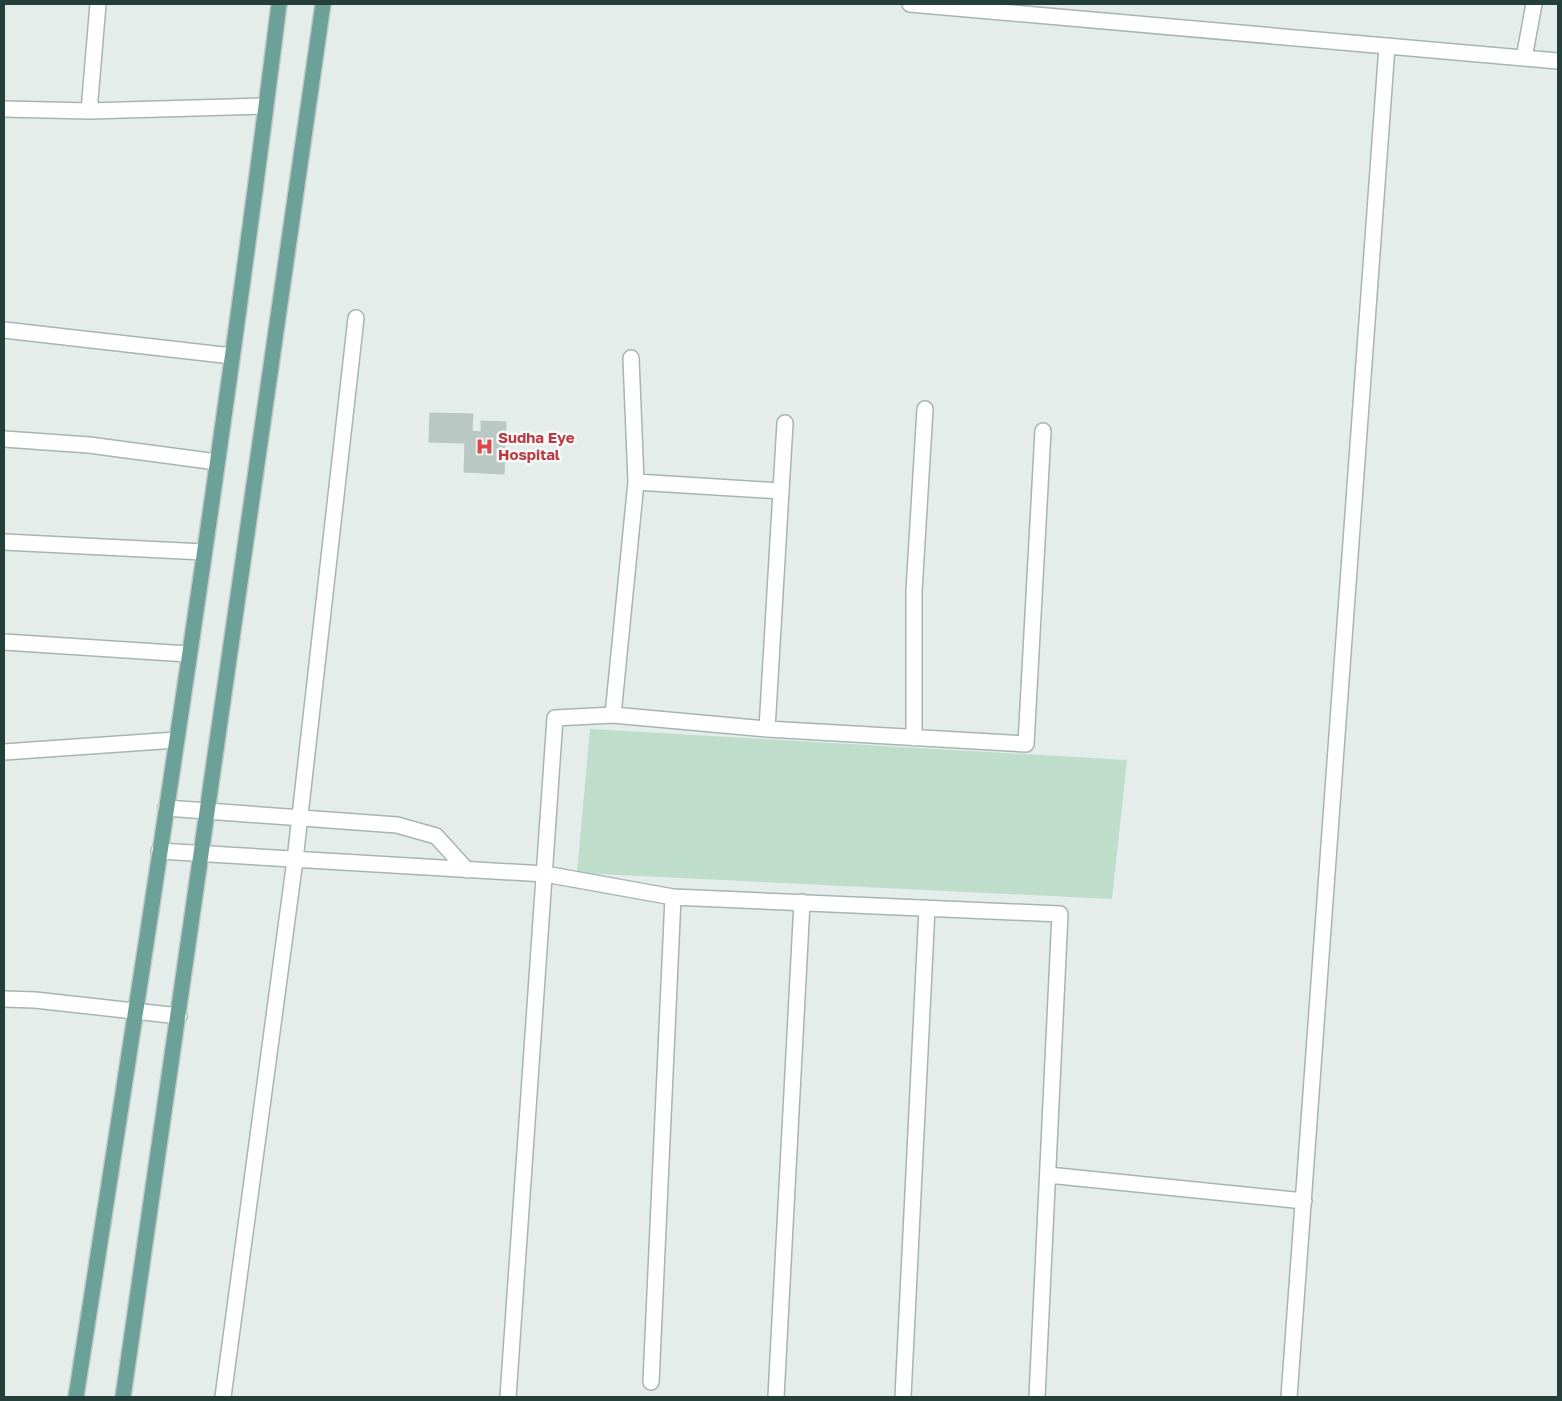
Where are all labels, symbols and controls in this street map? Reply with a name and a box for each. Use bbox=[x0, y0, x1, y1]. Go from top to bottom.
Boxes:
place label: Sudha Eye Hospital bbox=[498, 428, 575, 463]
hospital icon: Sudha Eye Hospital bbox=[474, 436, 494, 456]

